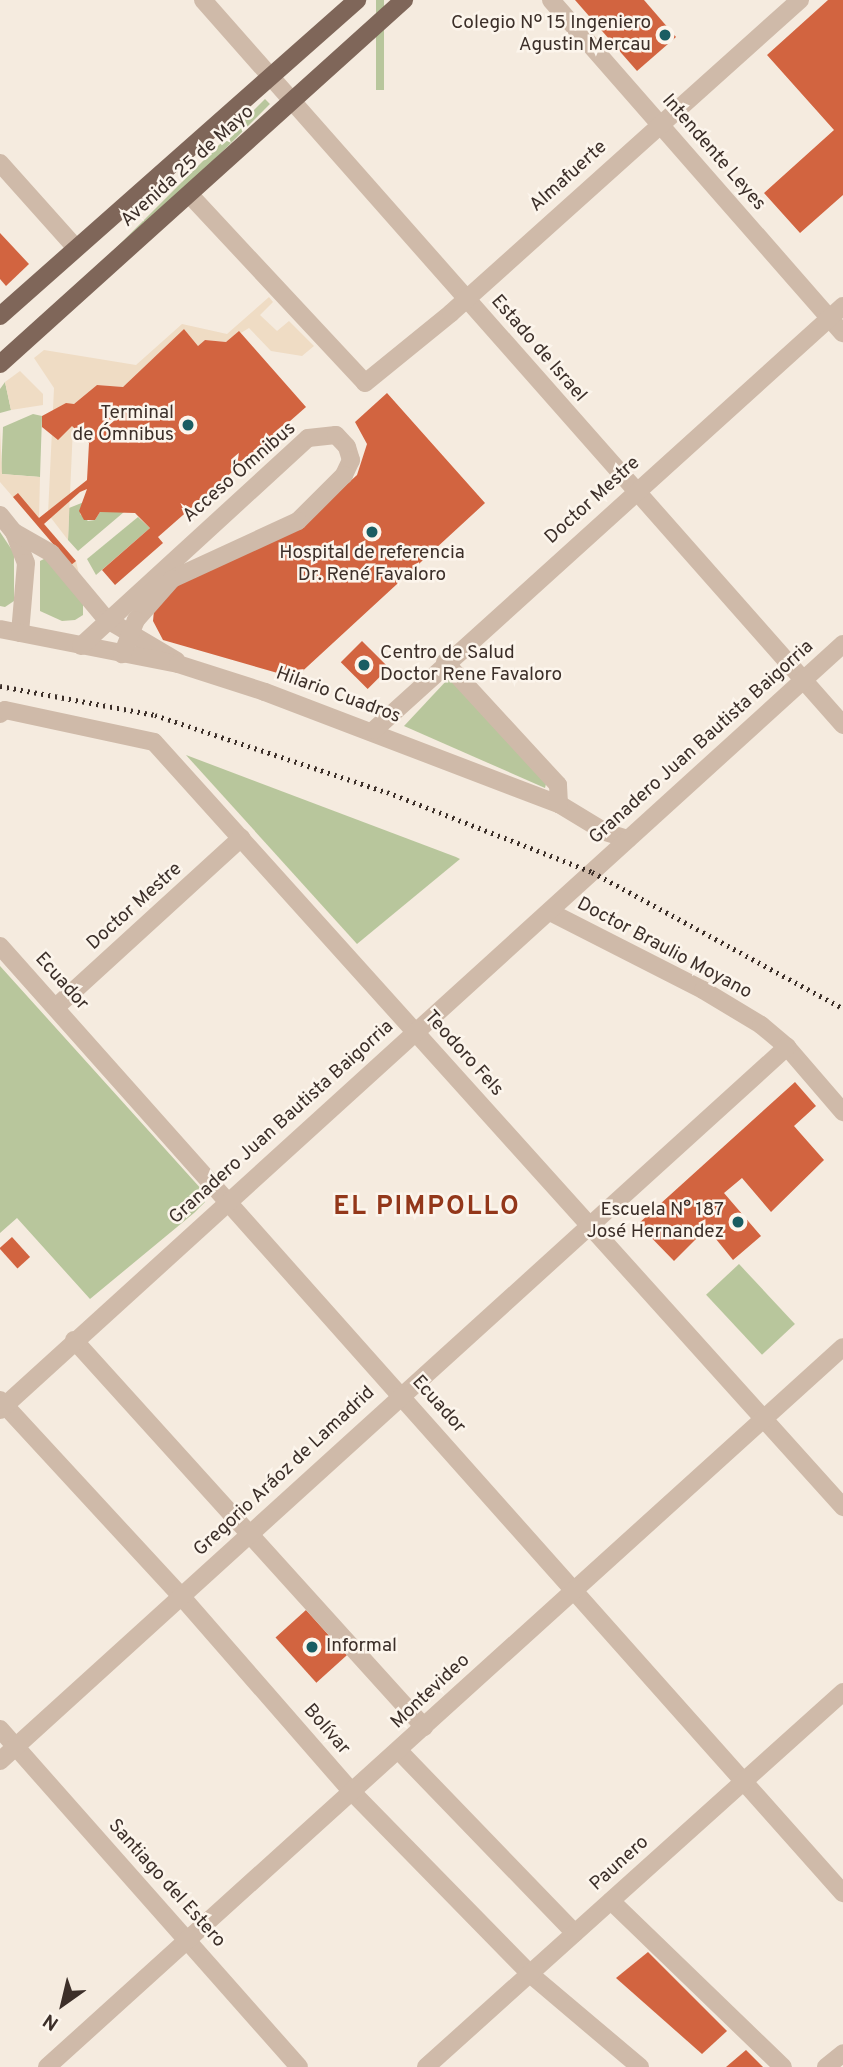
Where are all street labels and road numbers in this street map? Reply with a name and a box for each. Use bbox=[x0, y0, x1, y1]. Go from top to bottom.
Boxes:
street label: Intendente Leyes bbox=[656, 90, 770, 216]
street label: Avenida 25 de Mayo bbox=[117, 101, 259, 233]
street label: Almafuerte bbox=[526, 136, 612, 218]
street label: Estado de Israel bbox=[485, 291, 591, 407]
street label: Acceso Ómnibus bbox=[179, 418, 301, 528]
street label: Doctor Mestre bbox=[541, 452, 645, 550]
street label: Granadero Juan Bautista Baigorria bbox=[585, 636, 819, 850]
street label: Hilario Cuadros bbox=[273, 663, 403, 729]
street label: Doctor Mestre bbox=[83, 858, 187, 956]
street label: Doctor Braulio Moyano bbox=[573, 893, 755, 1005]
street label: Ecuador bbox=[29, 948, 93, 1016]
street label: Teodoro Fels bbox=[419, 1007, 507, 1101]
street label: Granadero Juan Bautista Baigorria bbox=[165, 1016, 399, 1230]
street label: Ecuador bbox=[406, 1371, 470, 1439]
street label: Gregorio Aráoz de Lamadrid bbox=[190, 1382, 380, 1562]
street label: Montevideo bbox=[387, 1650, 475, 1734]
street label: Bolívar bbox=[298, 1700, 354, 1760]
street label: Santiago del Estero bbox=[102, 1815, 230, 1953]
street label: Paunero bbox=[586, 1832, 654, 1896]

